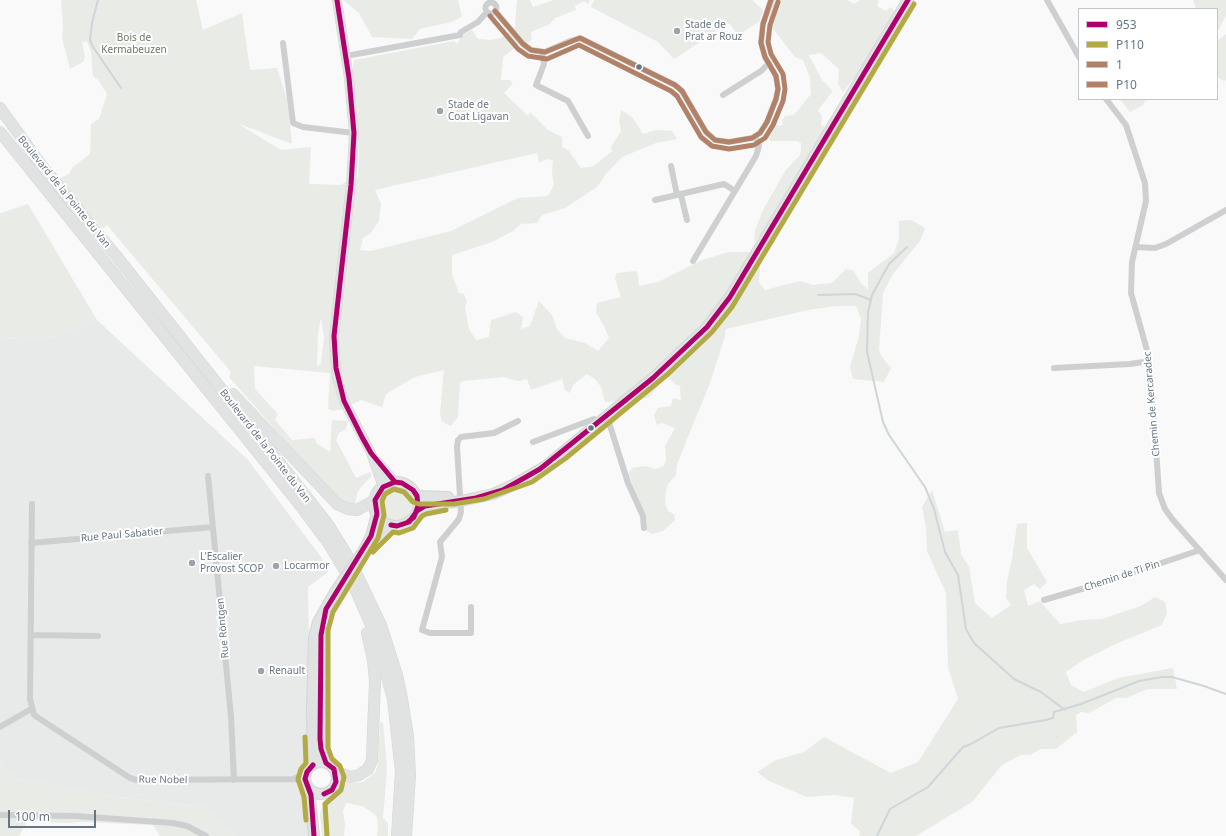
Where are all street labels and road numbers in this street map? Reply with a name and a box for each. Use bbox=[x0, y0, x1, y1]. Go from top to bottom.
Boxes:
street label: Boulevard de la Pointe du Van bbox=[15, 134, 113, 250]
street label: Chemin de Kercaradec bbox=[1141, 351, 1163, 457]
street label: Boulevard de la Pointe du Van bbox=[217, 387, 313, 505]
street label: Rue Paul Sabatier bbox=[80, 525, 164, 545]
street label: Chemin de Ti Pin bbox=[1083, 558, 1161, 594]
street label: Rue Röntgen bbox=[214, 597, 232, 659]
street label: Rue Nobel bbox=[139, 774, 187, 786]

